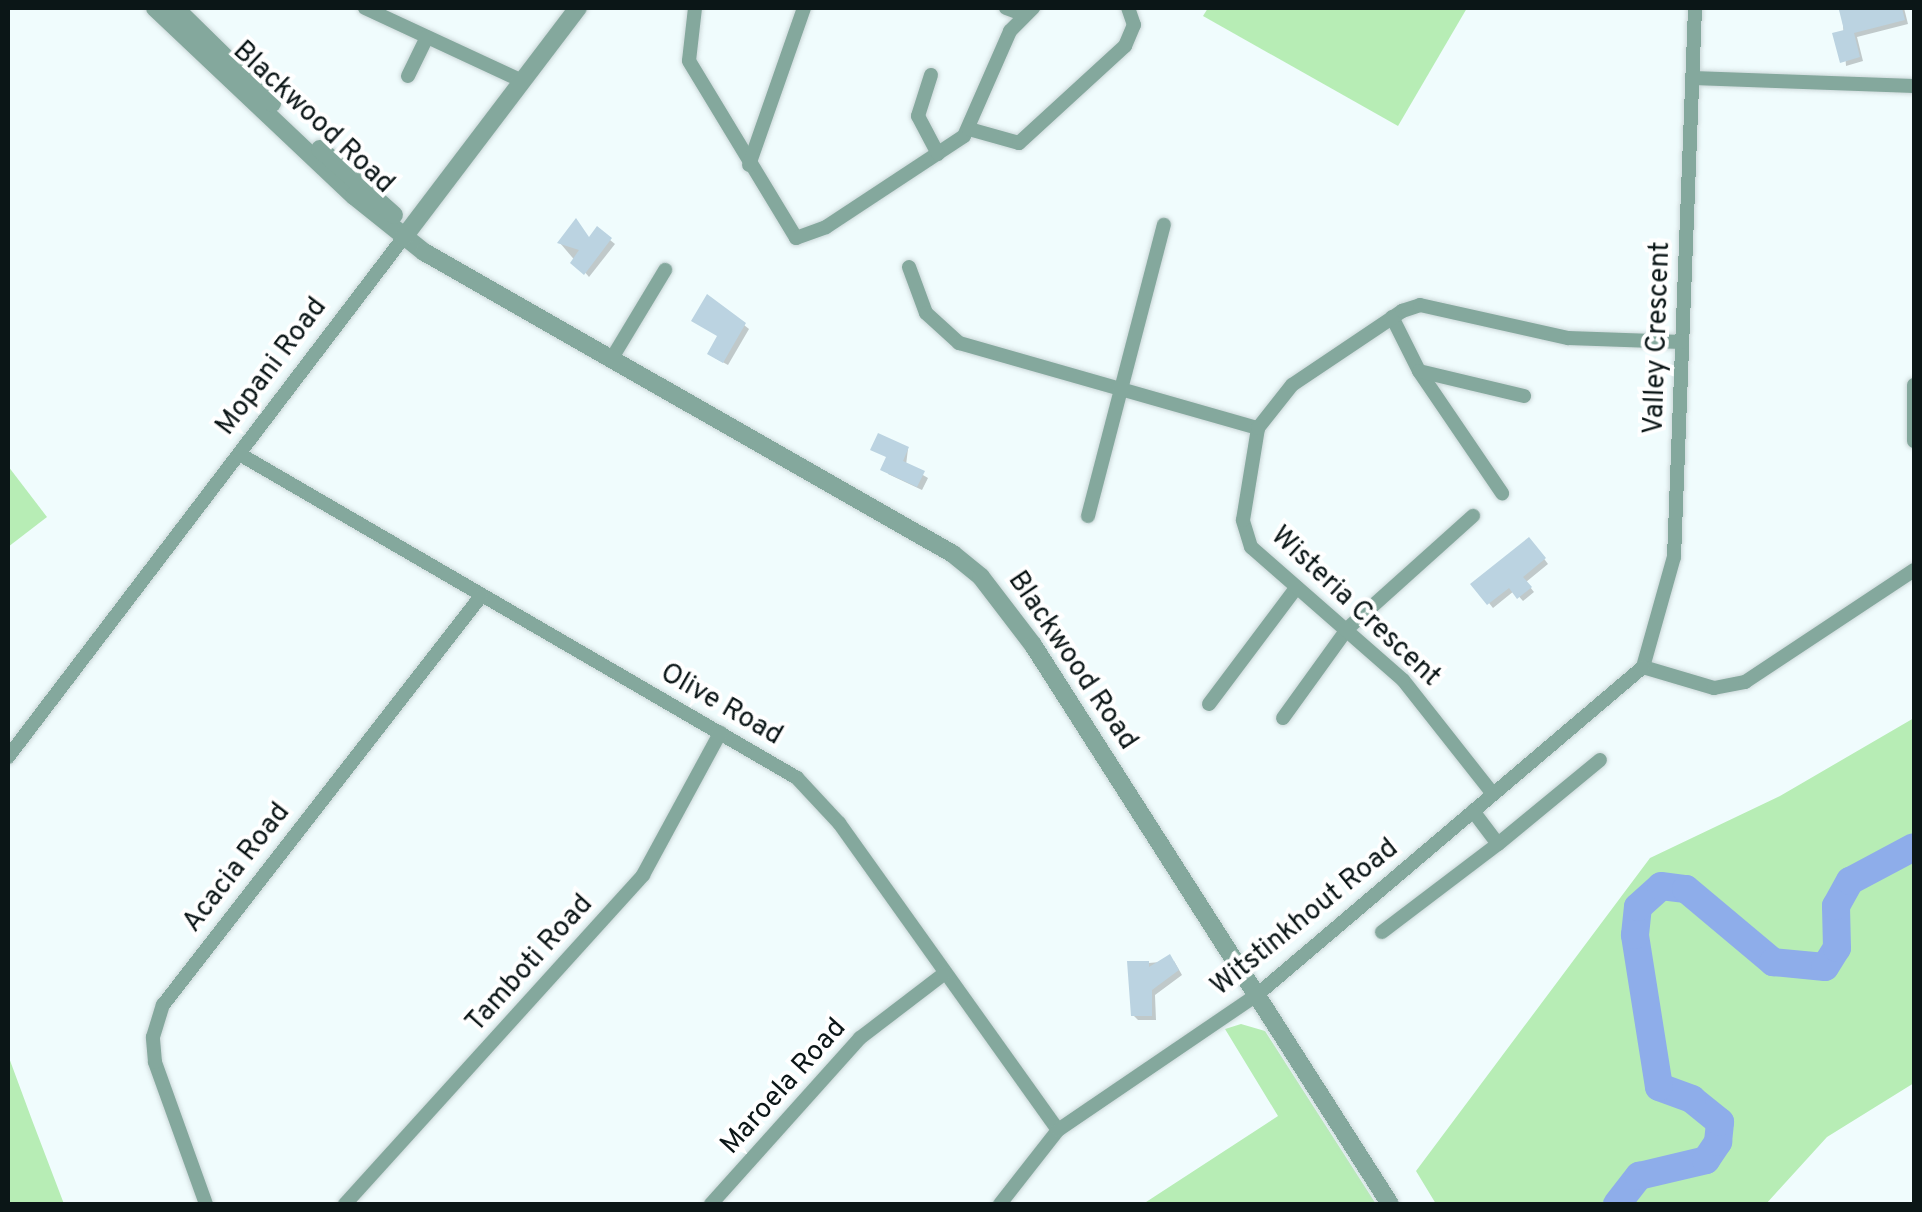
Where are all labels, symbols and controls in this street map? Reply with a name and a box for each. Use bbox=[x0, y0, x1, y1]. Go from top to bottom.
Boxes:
street label: Blackwood Road bbox=[225, 35, 401, 201]
street label: Valley Crescent bbox=[1638, 241, 1678, 435]
street label: Mopani Road bbox=[209, 292, 335, 442]
street label: Wisteria Crescent bbox=[1263, 520, 1447, 694]
street label: Blackwood Road bbox=[1000, 565, 1144, 757]
street label: Olive Road bbox=[654, 657, 788, 753]
street label: Acacia Road bbox=[176, 797, 298, 939]
street label: Witstinkhout Road bbox=[1205, 832, 1405, 1004]
street label: Tamboti Road bbox=[460, 888, 600, 1040]
street label: Maroela Road bbox=[714, 1012, 854, 1162]

